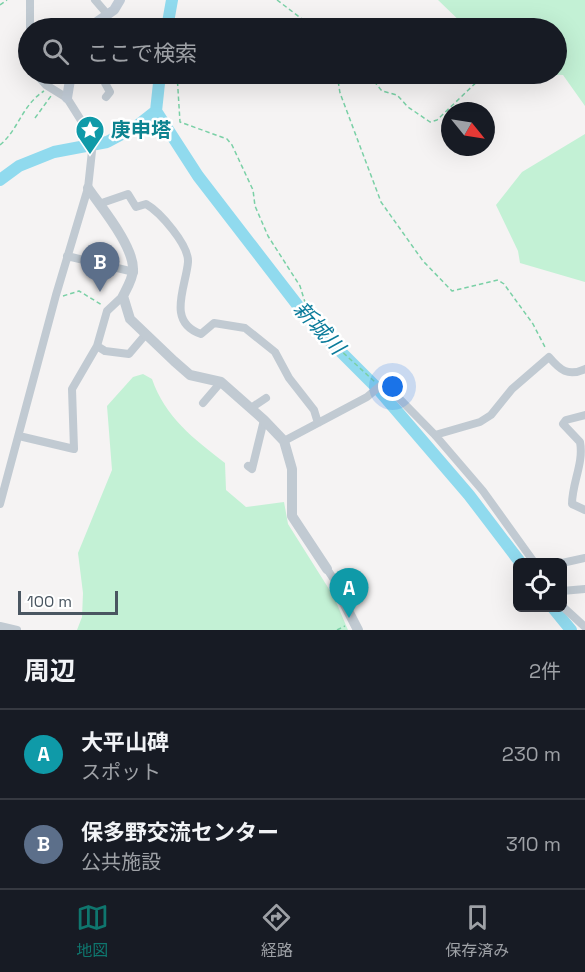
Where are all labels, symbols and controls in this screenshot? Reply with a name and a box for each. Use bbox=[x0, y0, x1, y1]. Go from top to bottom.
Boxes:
search box bbox=[18, 18, 567, 84]
icon: search bbox=[39, 35, 72, 68]
text: ここで検索 bbox=[87, 39, 197, 67]
north arrow bbox=[441, 102, 495, 156]
place icon: 庚申塔 bbox=[74, 114, 106, 156]
place label: 庚申塔 bbox=[111, 117, 171, 143]
pin: B bbox=[80, 242, 120, 292]
water label: 新城川 bbox=[288, 295, 352, 361]
your location bbox=[378, 372, 407, 401]
map controls bbox=[513, 558, 567, 612]
button: locate bbox=[513, 558, 567, 612]
pin: A bbox=[330, 568, 368, 618]
scale bar bbox=[18, 588, 118, 616]
text: 100 m bbox=[27, 591, 72, 612]
text: 周辺 bbox=[24, 654, 76, 688]
text: 2件 bbox=[529, 658, 561, 684]
text: 大平山碑 bbox=[81, 728, 169, 756]
text: A bbox=[37, 741, 50, 767]
text: 230 m bbox=[502, 741, 561, 767]
text: スポット bbox=[81, 759, 161, 785]
text: 保多野交流センター bbox=[81, 818, 279, 846]
text: B bbox=[37, 831, 50, 857]
text: 310 m bbox=[506, 831, 561, 857]
text: 公共施設 bbox=[81, 849, 161, 875]
tab: 地図 bbox=[76, 901, 109, 961]
tab: 経路 bbox=[260, 901, 293, 961]
tab: 保存済み bbox=[445, 901, 509, 961]

